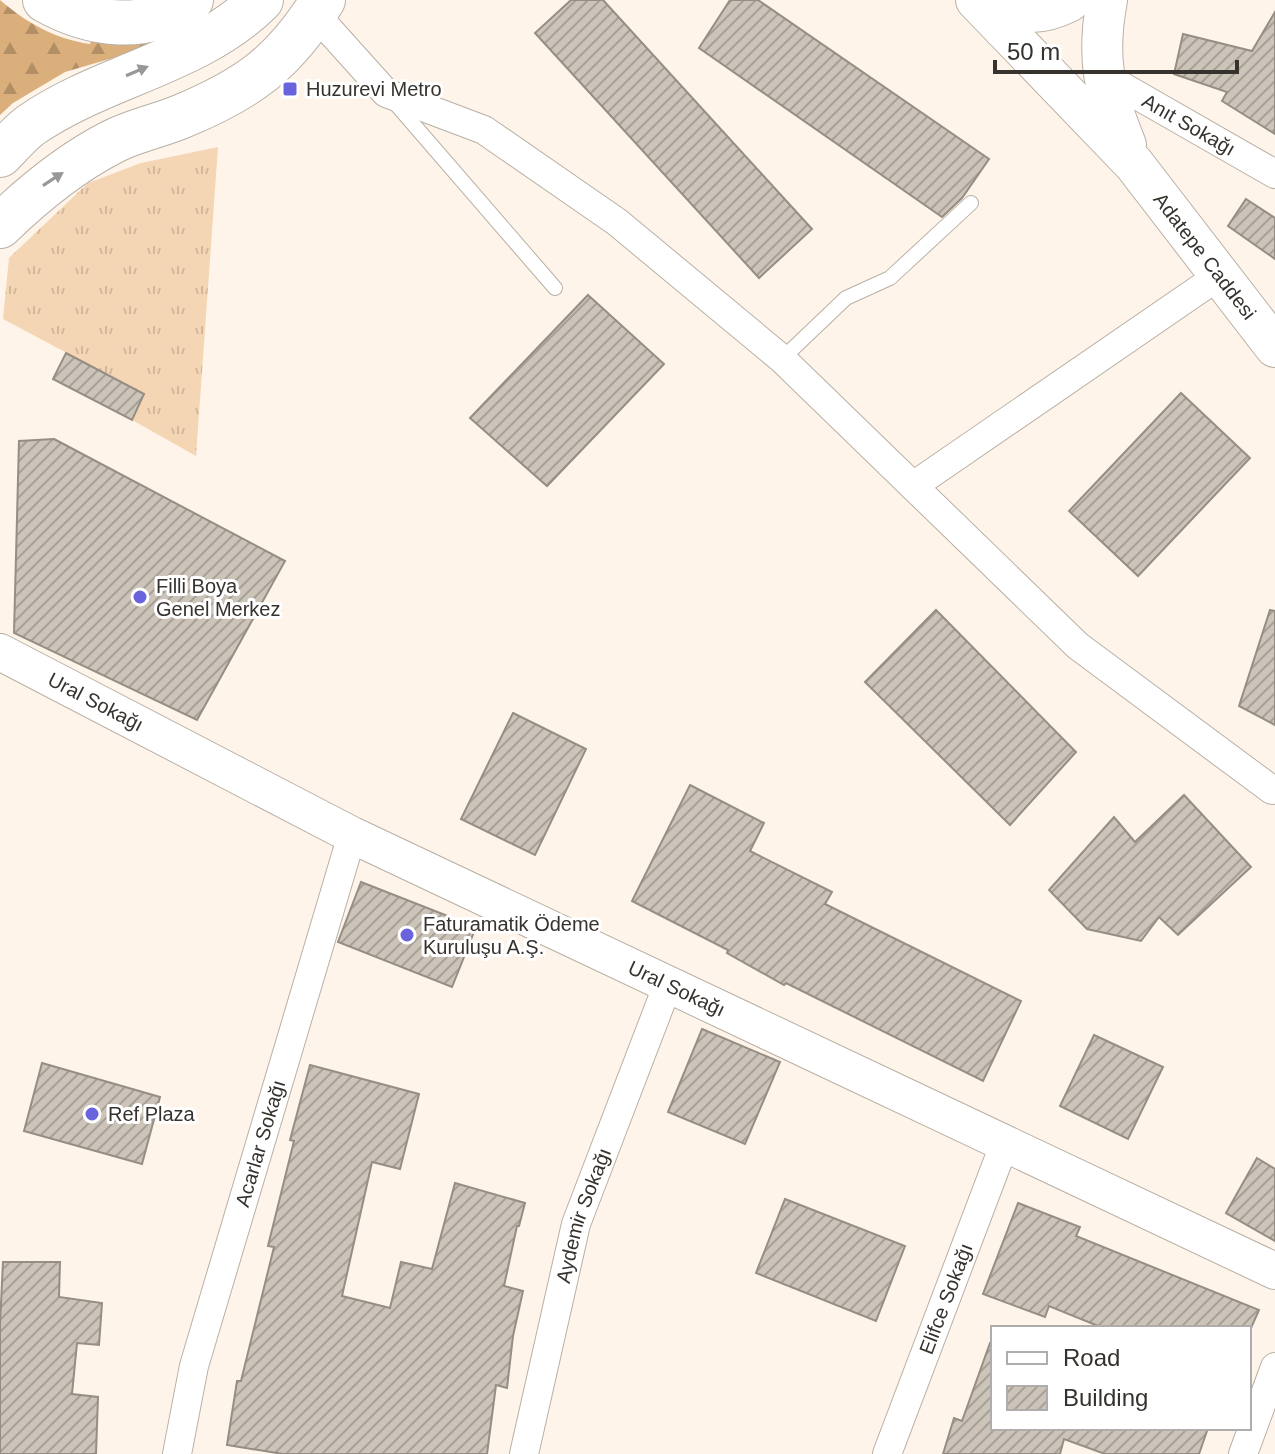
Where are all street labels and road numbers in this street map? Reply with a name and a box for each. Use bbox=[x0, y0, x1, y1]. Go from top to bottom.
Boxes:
street label: Anıt Sokağı bbox=[1138, 89, 1239, 160]
street label: Adatepe Caddesi bbox=[1149, 189, 1261, 324]
street label: Ural Sokağı bbox=[44, 668, 147, 736]
street label: Ural Sokağı bbox=[625, 956, 729, 1021]
street label: Acarlar Sokağı bbox=[231, 1077, 290, 1209]
street label: Aydemir Sokağı bbox=[552, 1145, 615, 1285]
street label: Elifce Sokağı bbox=[915, 1240, 977, 1357]

